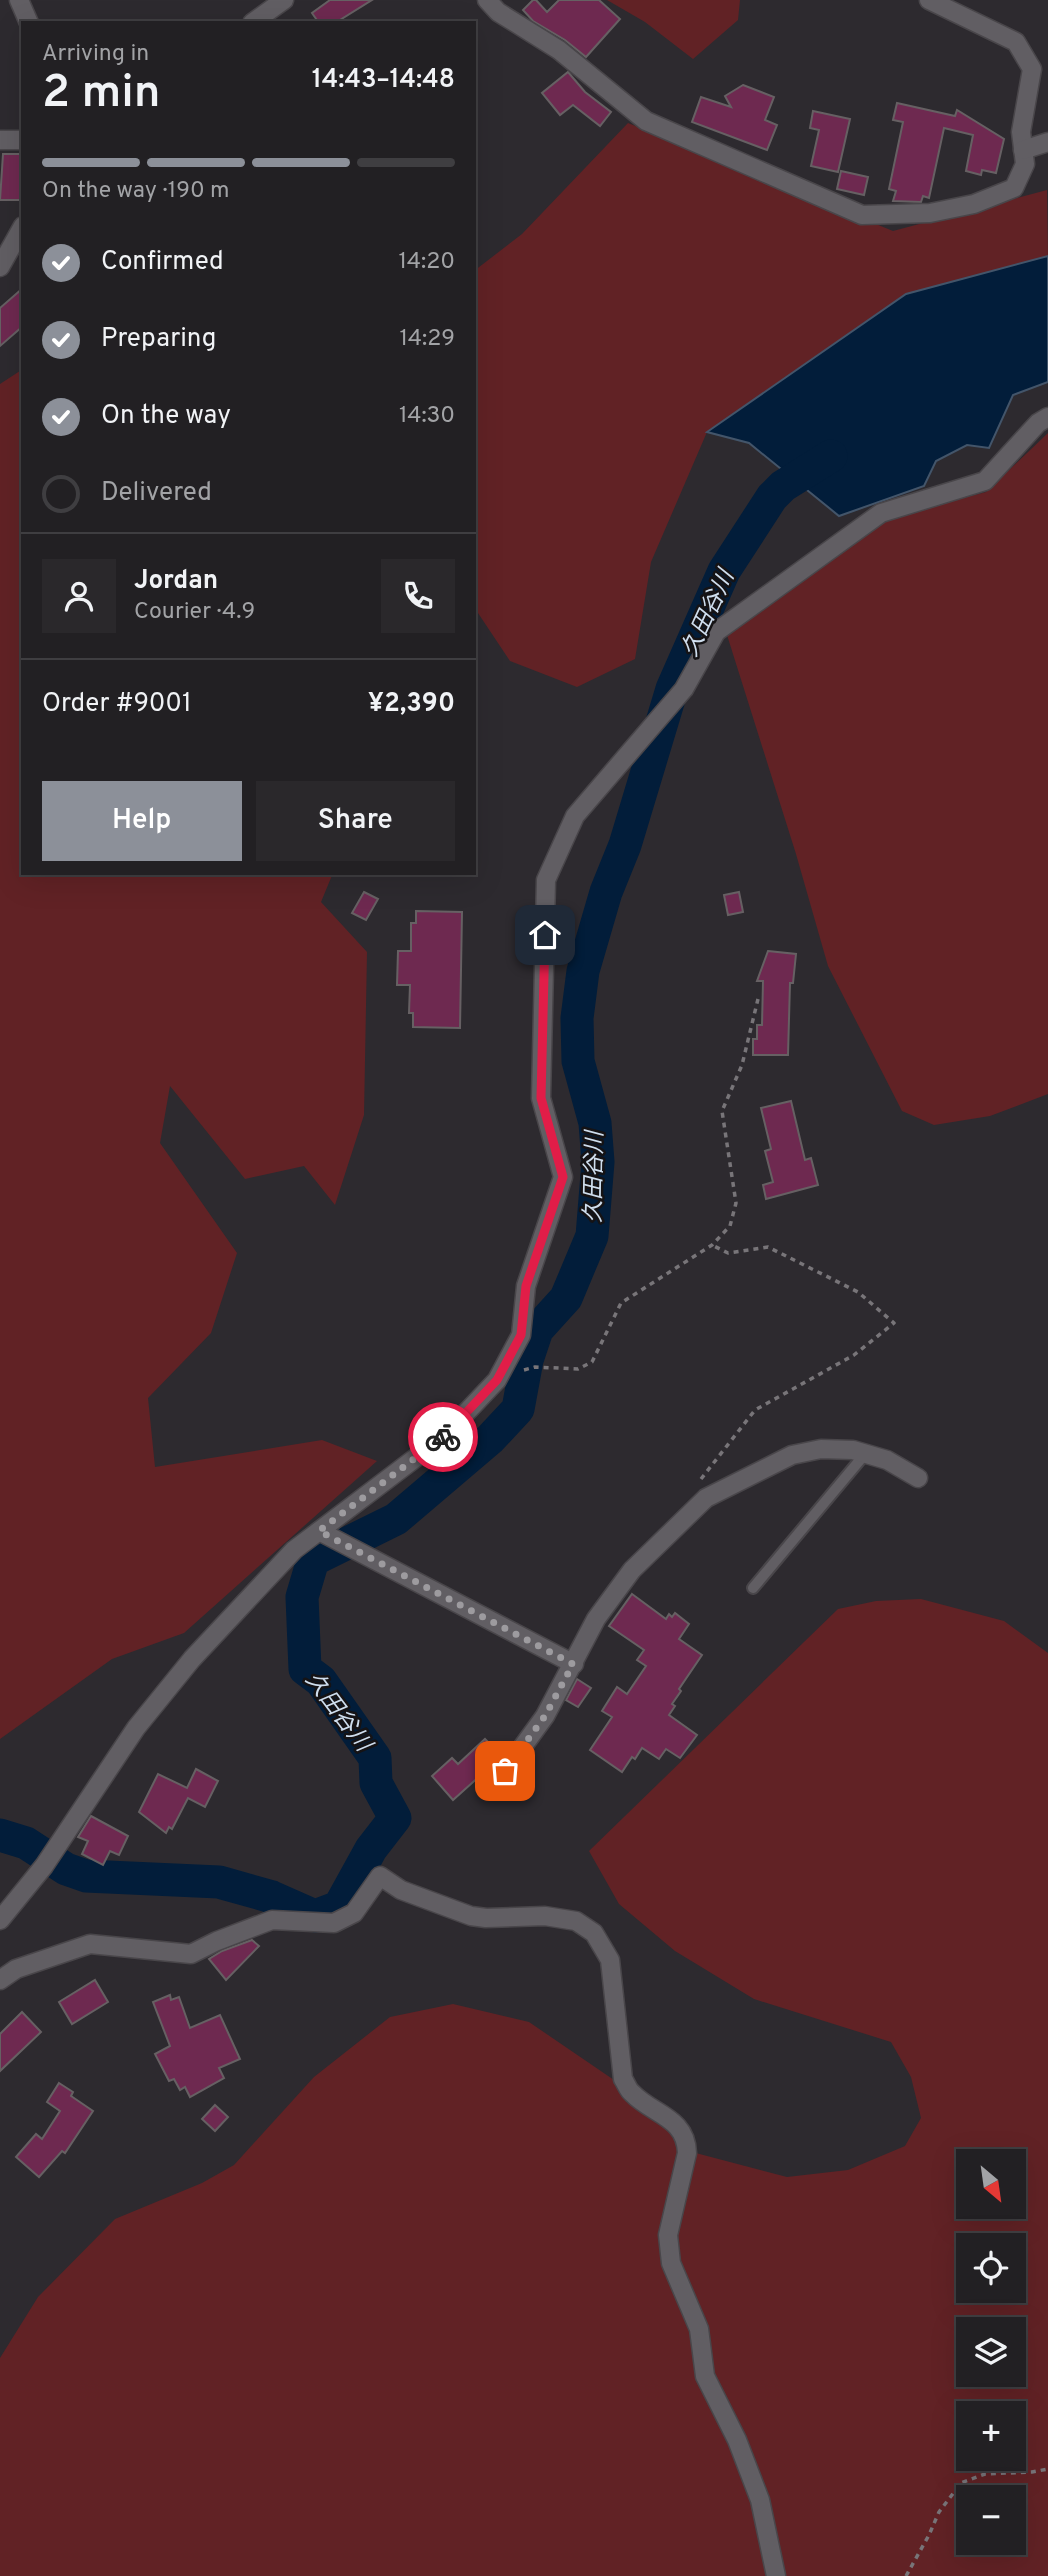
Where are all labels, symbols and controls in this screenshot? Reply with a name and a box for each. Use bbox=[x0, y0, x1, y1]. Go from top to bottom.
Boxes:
text: Arriving in bbox=[42, 40, 149, 69]
text: 14:43–14:48 bbox=[312, 64, 455, 97]
text: 2 min bbox=[42, 65, 161, 124]
text: On the way · 190 m bbox=[42, 177, 230, 206]
icon: check bbox=[42, 244, 80, 282]
text: Confirmed bbox=[101, 246, 224, 279]
text: 14:20 bbox=[399, 248, 455, 277]
icon: check bbox=[42, 321, 80, 359]
text: Preparing bbox=[101, 323, 216, 356]
text: 14:29 bbox=[400, 325, 455, 354]
icon: check bbox=[42, 398, 80, 436]
text: On the way bbox=[101, 400, 231, 433]
text: 14:30 bbox=[399, 402, 455, 431]
text: Delivered bbox=[101, 477, 212, 510]
button: person bbox=[42, 559, 116, 633]
button: phone bbox=[381, 559, 455, 633]
water label: 久田谷川 bbox=[677, 564, 743, 662]
text: Jordan bbox=[134, 565, 218, 598]
text: Courier · 4.9 bbox=[134, 598, 255, 627]
text: Order #9001 bbox=[42, 688, 192, 721]
text: ¥2,390 bbox=[368, 688, 455, 721]
button: Help bbox=[42, 781, 242, 861]
button: Share bbox=[256, 781, 455, 861]
pin bbox=[515, 905, 575, 965]
icon: home bbox=[526, 916, 564, 954]
water label: 久田谷川 bbox=[580, 1128, 611, 1223]
courier bbox=[408, 1402, 478, 1472]
icon: bike bbox=[424, 1418, 462, 1456]
water label: 久田谷川 bbox=[298, 1667, 378, 1760]
pin bbox=[475, 1741, 535, 1801]
icon: bag bbox=[486, 1752, 524, 1790]
north arrow bbox=[956, 2149, 1026, 2219]
map controls bbox=[956, 2149, 1026, 2555]
button: locate bbox=[956, 2233, 1026, 2303]
button: layers bbox=[956, 2317, 1026, 2387]
button: + bbox=[956, 2401, 1026, 2471]
button: − bbox=[956, 2485, 1026, 2555]

